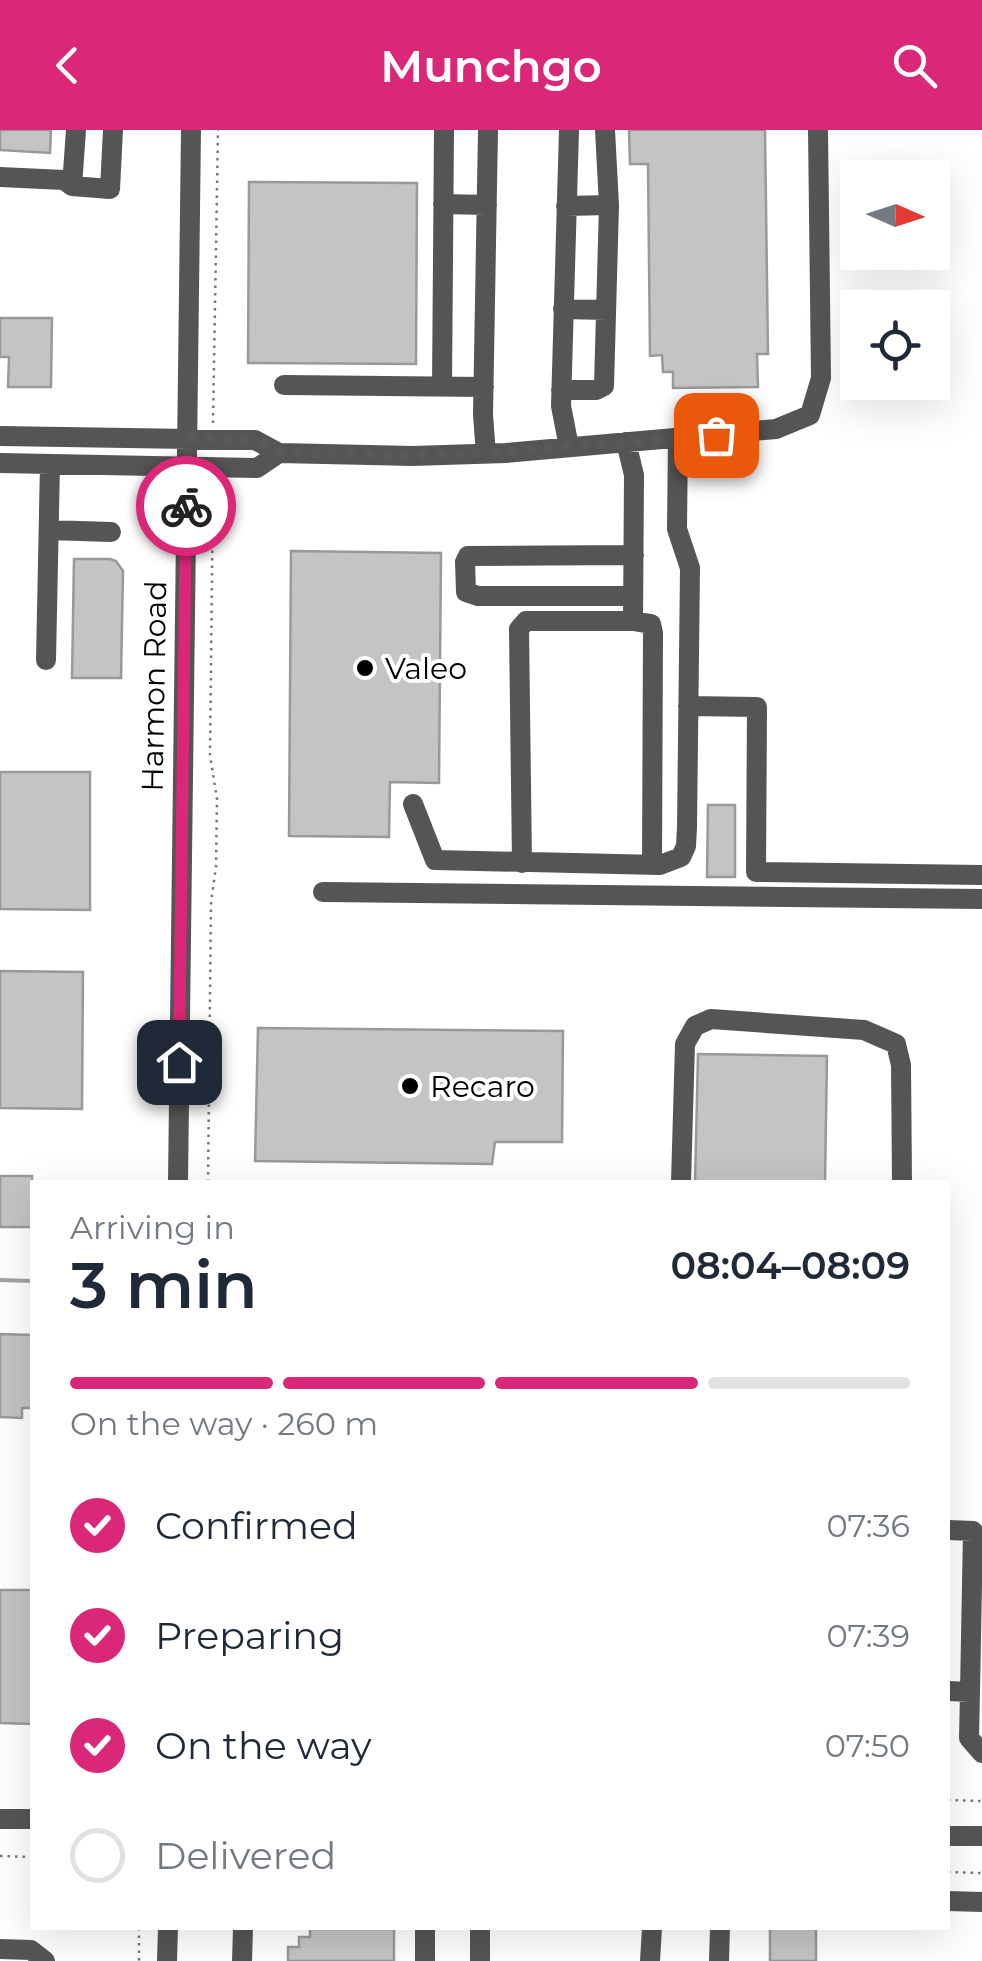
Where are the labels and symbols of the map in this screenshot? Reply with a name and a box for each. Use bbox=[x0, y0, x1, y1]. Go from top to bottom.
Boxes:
north arrow bbox=[840, 160, 950, 270]
pin bbox=[674, 393, 759, 478]
courier bbox=[136, 456, 236, 556]
street label: Harmon Road bbox=[134, 580, 174, 792]
place label: Valeo bbox=[385, 650, 467, 687]
marker: Valeo bbox=[354, 657, 376, 679]
pin bbox=[137, 1020, 222, 1105]
place label: Recaro bbox=[430, 1068, 535, 1105]
marker: Recaro bbox=[399, 1075, 421, 1097]

